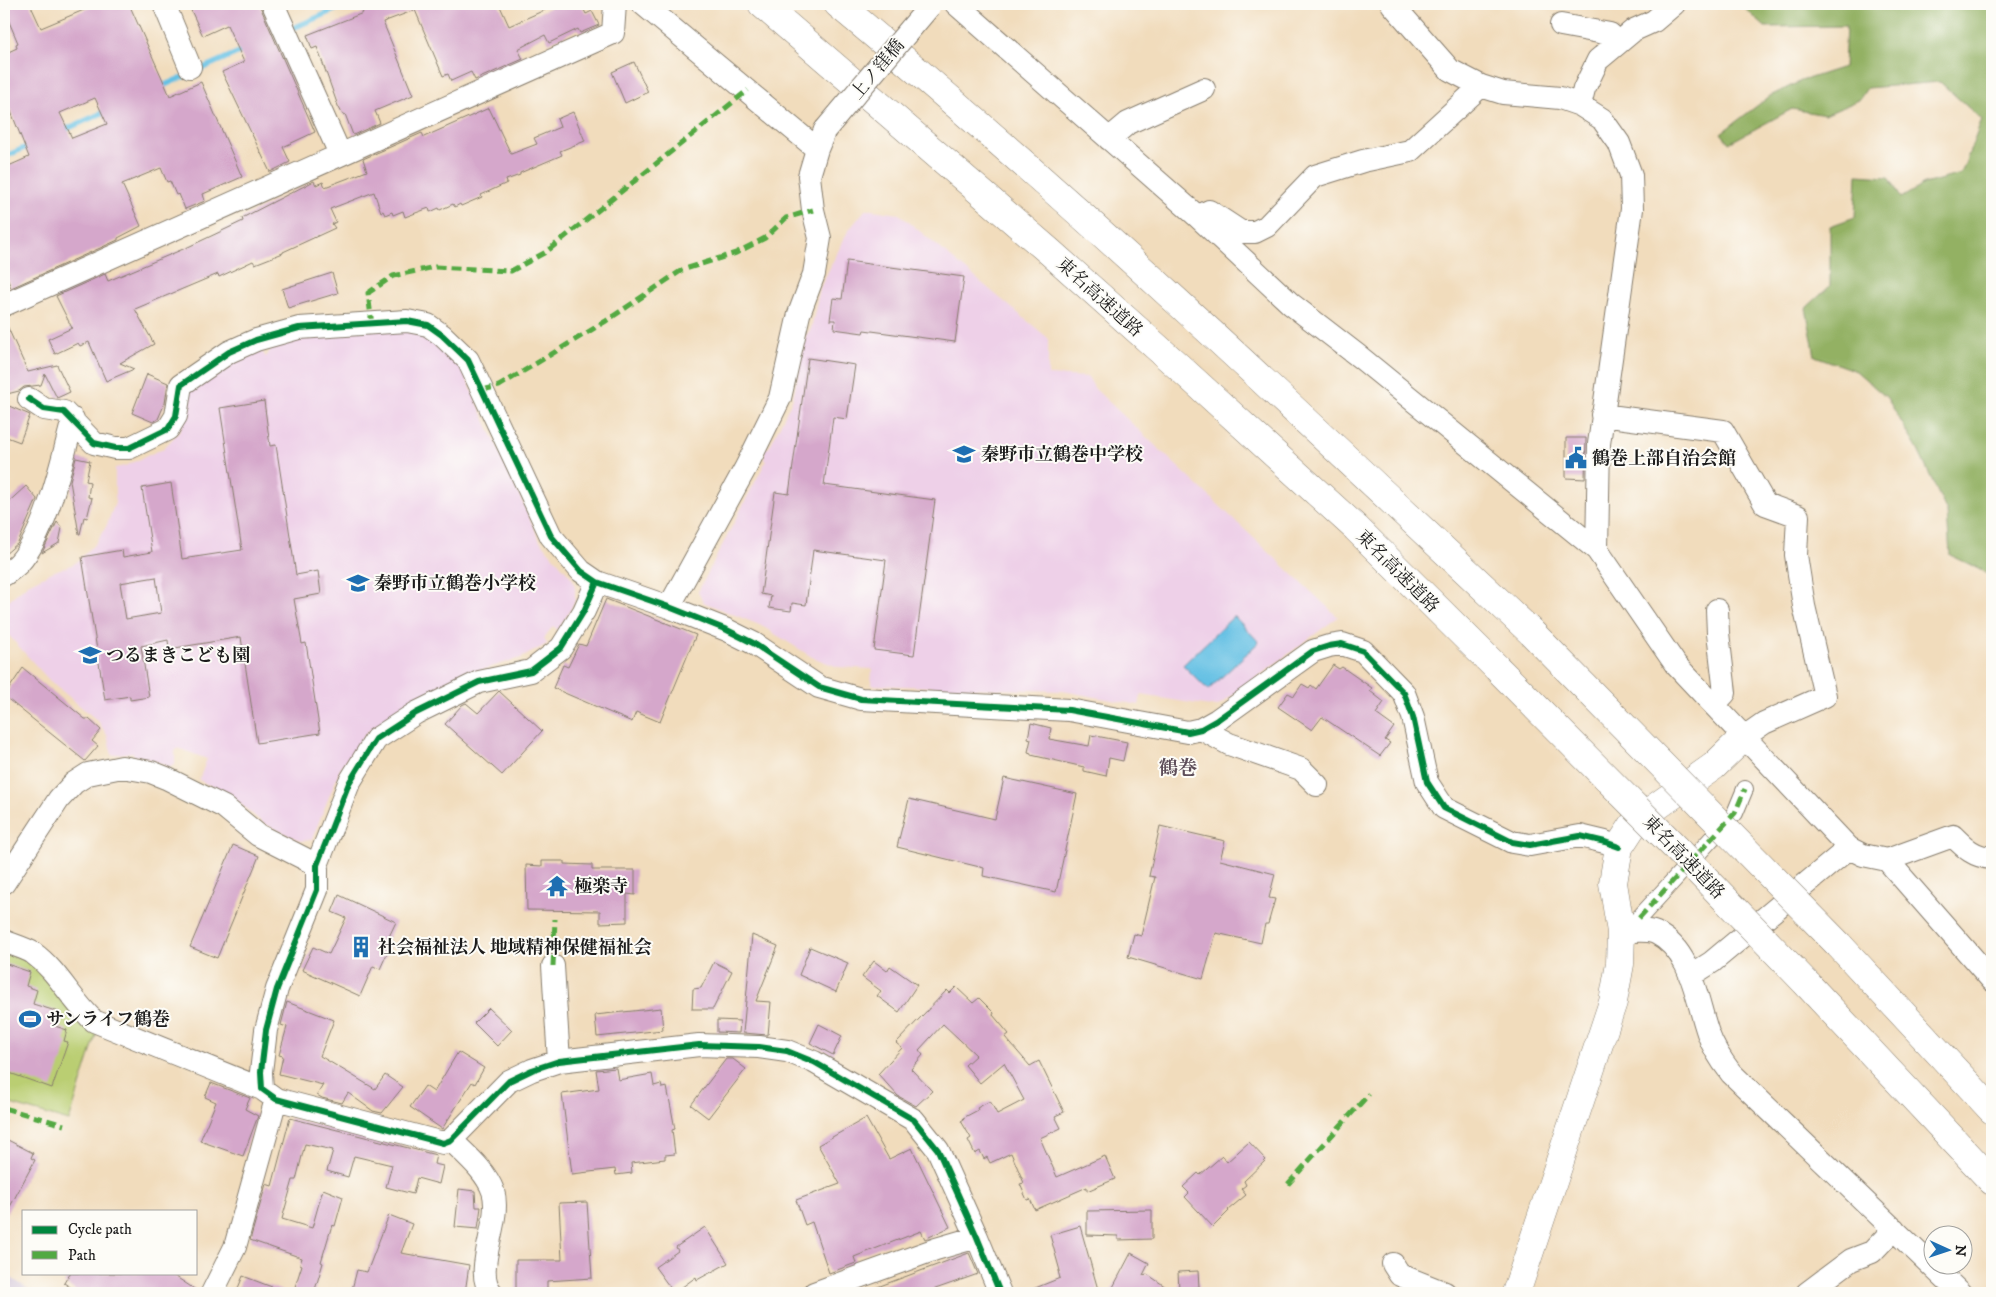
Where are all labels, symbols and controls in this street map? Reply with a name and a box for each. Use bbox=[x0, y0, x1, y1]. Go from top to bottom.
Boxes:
street label: 上ノ窪橋 bbox=[846, 35, 909, 104]
street label: 東名高速道路 bbox=[1052, 253, 1147, 342]
school or university icon: 秦野市立鶴巻中学校 bbox=[951, 441, 977, 467]
place label: 秦野市立鶴巻中学校 bbox=[981, 444, 1143, 466]
public building icon: 鶴巻上部自治会館 bbox=[1563, 445, 1589, 471]
place label: 鶴巻上部自治会館 bbox=[1592, 448, 1736, 470]
street label: 東名高速道路 bbox=[1351, 526, 1443, 618]
school or university icon: 秦野市立鶴巻小学校 bbox=[345, 570, 371, 596]
place label: 秦野市立鶴巻小学校 bbox=[374, 573, 536, 595]
school or university icon: つるまきこども園 bbox=[77, 642, 103, 668]
place label: つるまきこども園 bbox=[106, 645, 250, 667]
district label: 鶴巻 bbox=[1159, 757, 1197, 780]
street label: 東名高速道路 bbox=[1638, 811, 1729, 904]
temple icon: 極楽寺 bbox=[544, 873, 570, 899]
place label: 極楽寺 bbox=[574, 876, 628, 898]
building icon: 社会福祉法人 地域精神保健福祉会 bbox=[348, 934, 374, 960]
place label: 社会福祉法人 地域精神保健福祉会 bbox=[378, 937, 652, 959]
sports icon: サンライフ鶴巻 bbox=[17, 1006, 43, 1032]
place label: サンライフ鶴巻 bbox=[46, 1009, 170, 1031]
legend bbox=[22, 1210, 198, 1274]
text: Cycle path bbox=[68, 1220, 132, 1239]
north arrow bbox=[1924, 1224, 1974, 1274]
text: N bbox=[1951, 1244, 1969, 1257]
text: Path bbox=[68, 1246, 96, 1265]

